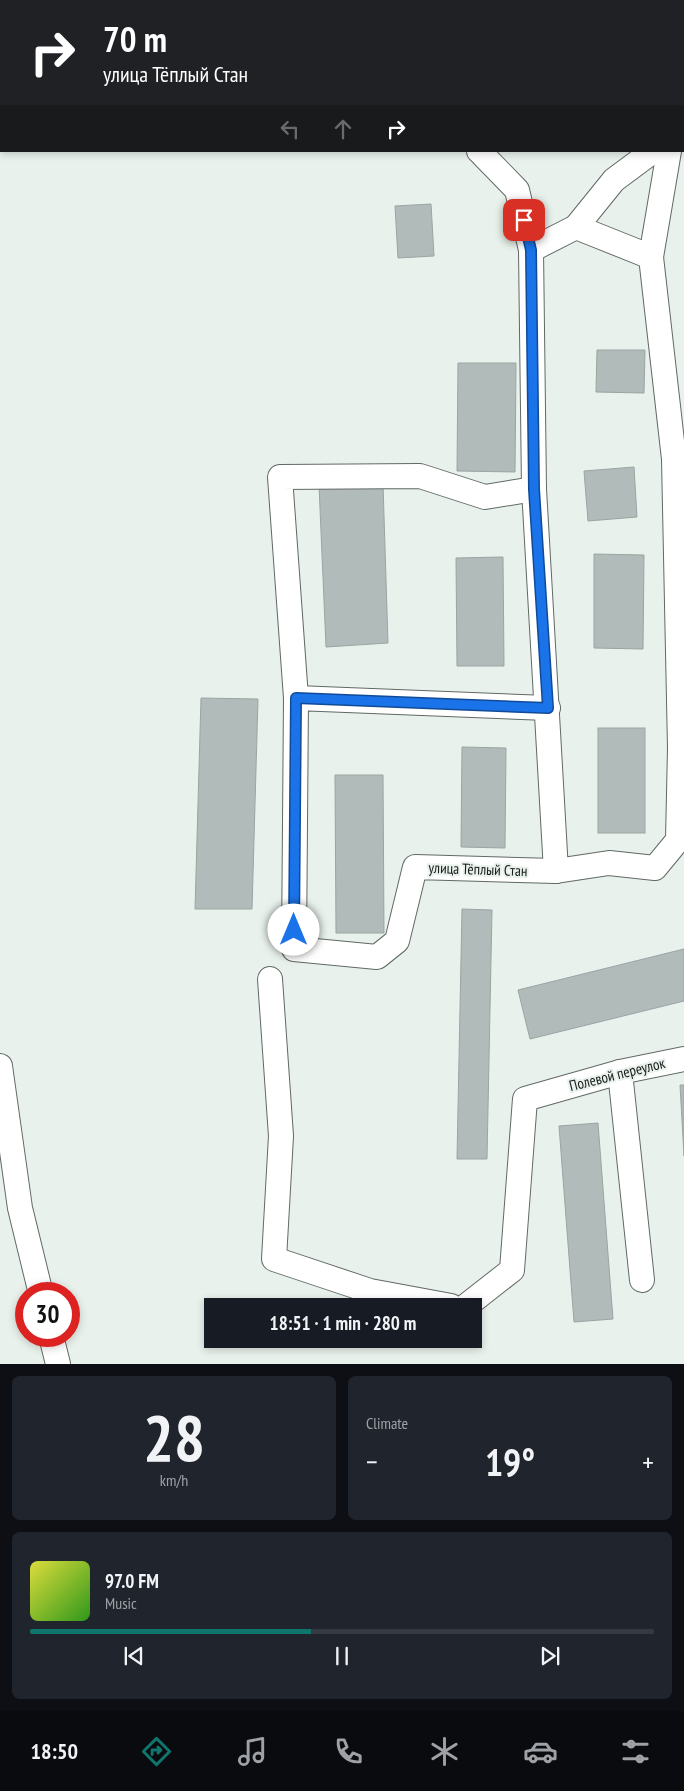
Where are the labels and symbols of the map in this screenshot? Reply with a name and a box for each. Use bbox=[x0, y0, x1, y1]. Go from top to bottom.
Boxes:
pin bbox=[503, 199, 545, 241]
street label: улица Тёплый Стан bbox=[428, 858, 528, 880]
position arrow bbox=[267, 903, 319, 955]
street label: Полевой переулок bbox=[567, 1053, 667, 1095]
speed limit sign: 30 bbox=[15, 1282, 80, 1347]

